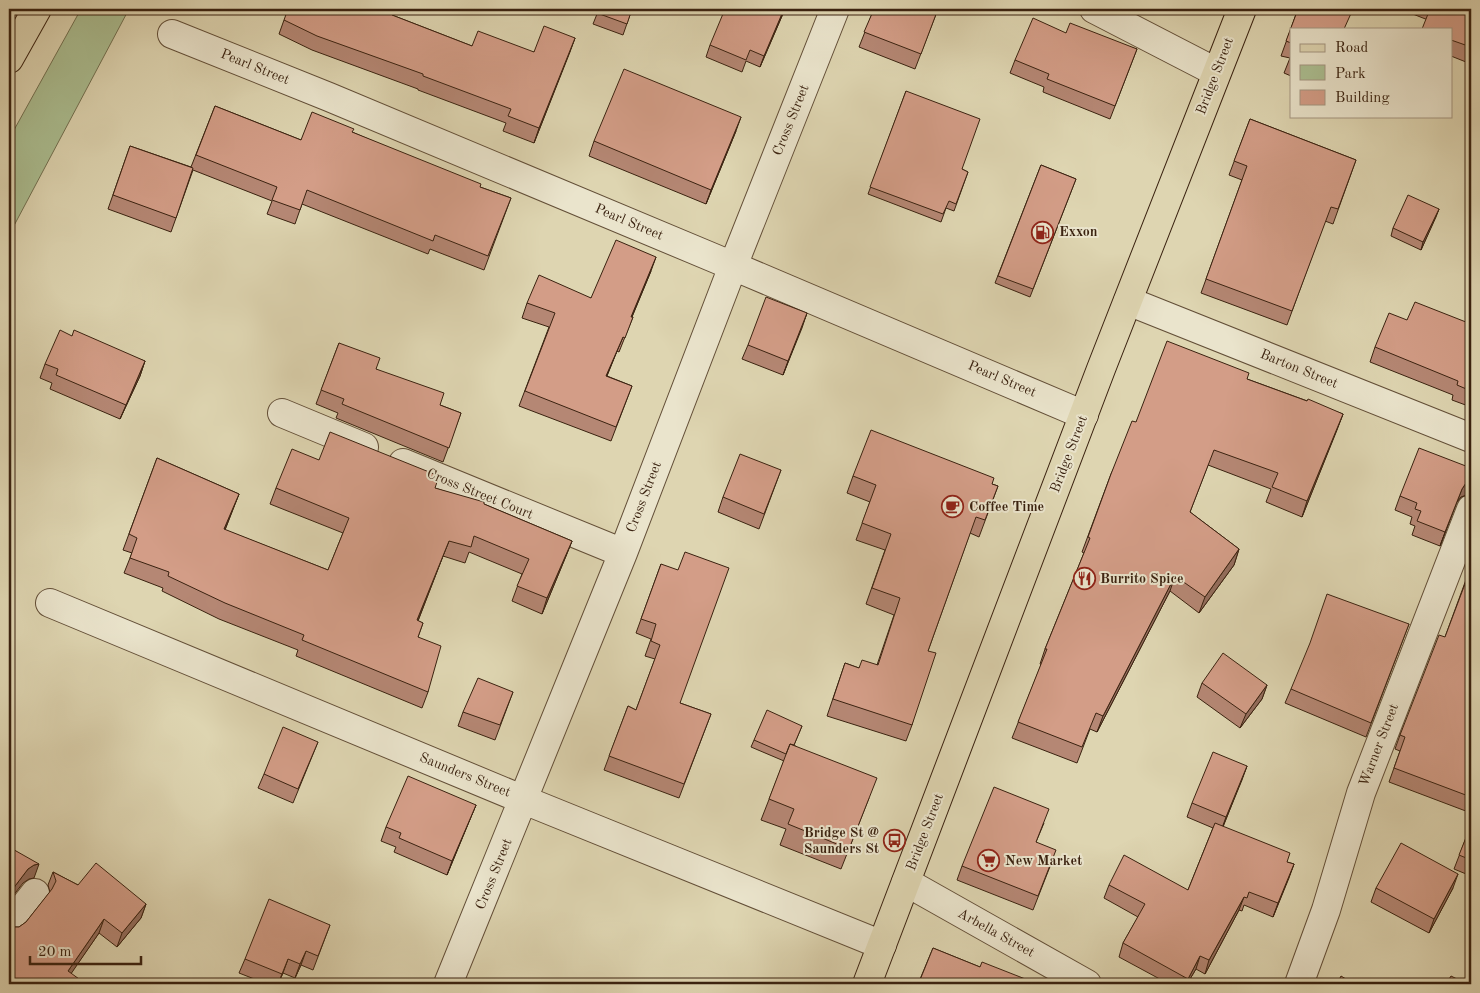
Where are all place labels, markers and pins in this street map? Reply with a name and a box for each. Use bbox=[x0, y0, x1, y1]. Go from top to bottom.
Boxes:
fuel station icon: Exxon bbox=[1031, 220, 1055, 244]
place label: Exxon bbox=[1059, 225, 1098, 239]
cafe icon: Coffee Time bbox=[941, 495, 965, 519]
place label: Coffee Time bbox=[969, 500, 1044, 514]
restaurant icon: Burrito Spice bbox=[1072, 567, 1096, 591]
place label: Burrito Spice bbox=[1100, 572, 1184, 586]
place label: Bridge St @ Saunders St bbox=[804, 826, 879, 856]
bus stop icon: Bridge St @ Saunders St bbox=[883, 829, 907, 853]
supermarket icon: New Market bbox=[977, 849, 1001, 873]
place label: New Market bbox=[1005, 854, 1082, 868]

